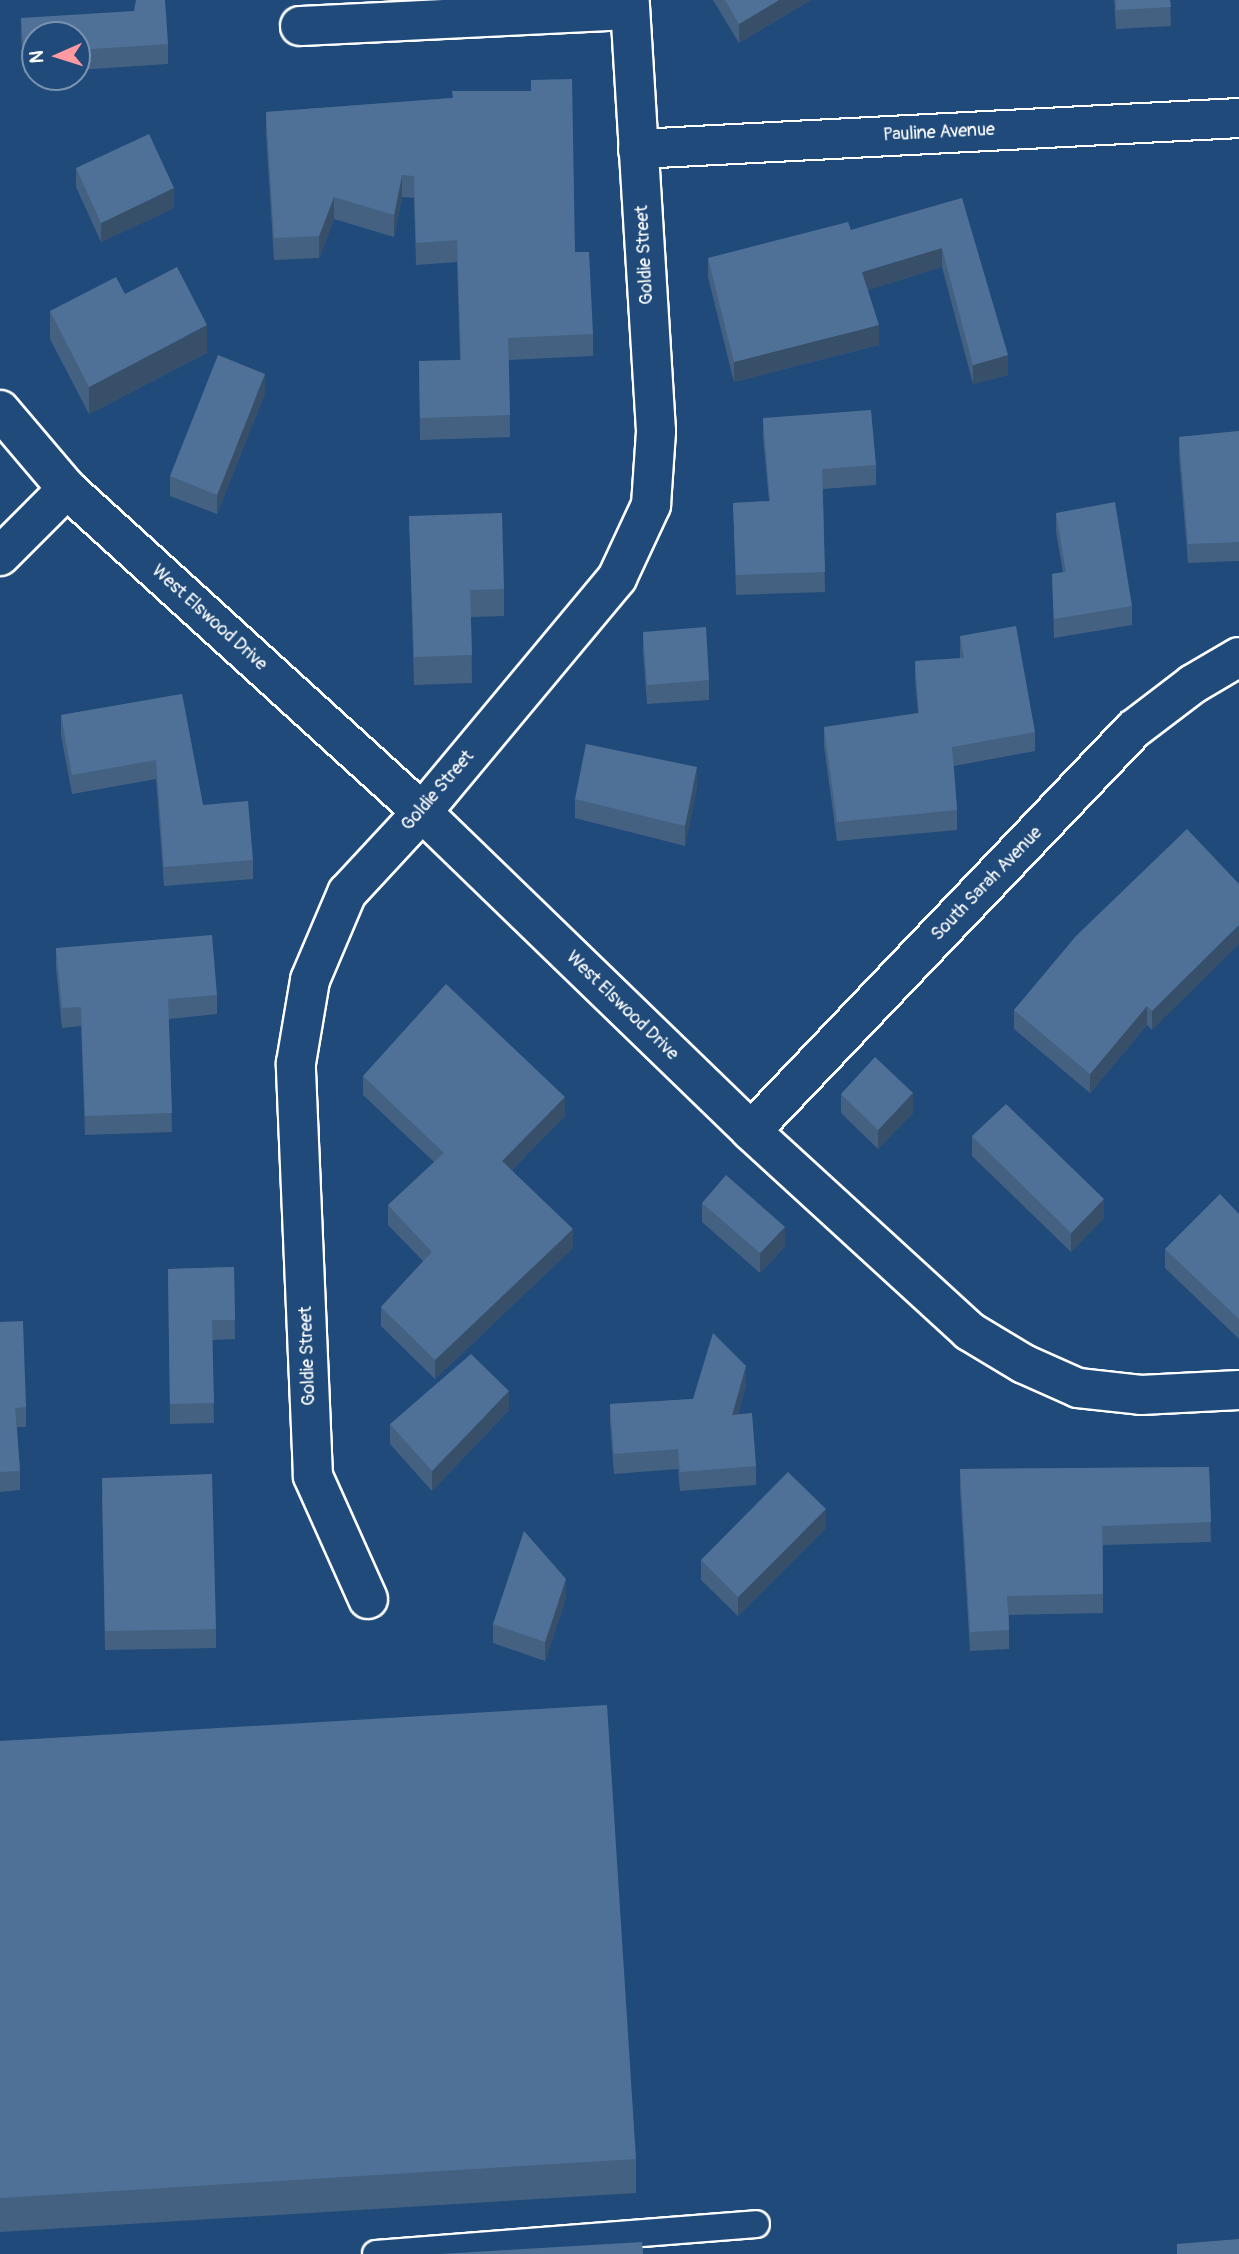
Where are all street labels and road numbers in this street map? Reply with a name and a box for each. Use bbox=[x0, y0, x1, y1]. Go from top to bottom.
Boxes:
street label: Pauline Avenue bbox=[883, 119, 995, 147]
street label: Goldie Street bbox=[632, 205, 658, 305]
street label: West Elswood Drive bbox=[147, 561, 271, 675]
street label: Goldie Street bbox=[397, 746, 479, 836]
street label: South Sarah Avenue bbox=[927, 822, 1047, 946]
street label: West Elswood Drive bbox=[561, 947, 683, 1065]
street label: Goldie Street bbox=[295, 1306, 321, 1406]

